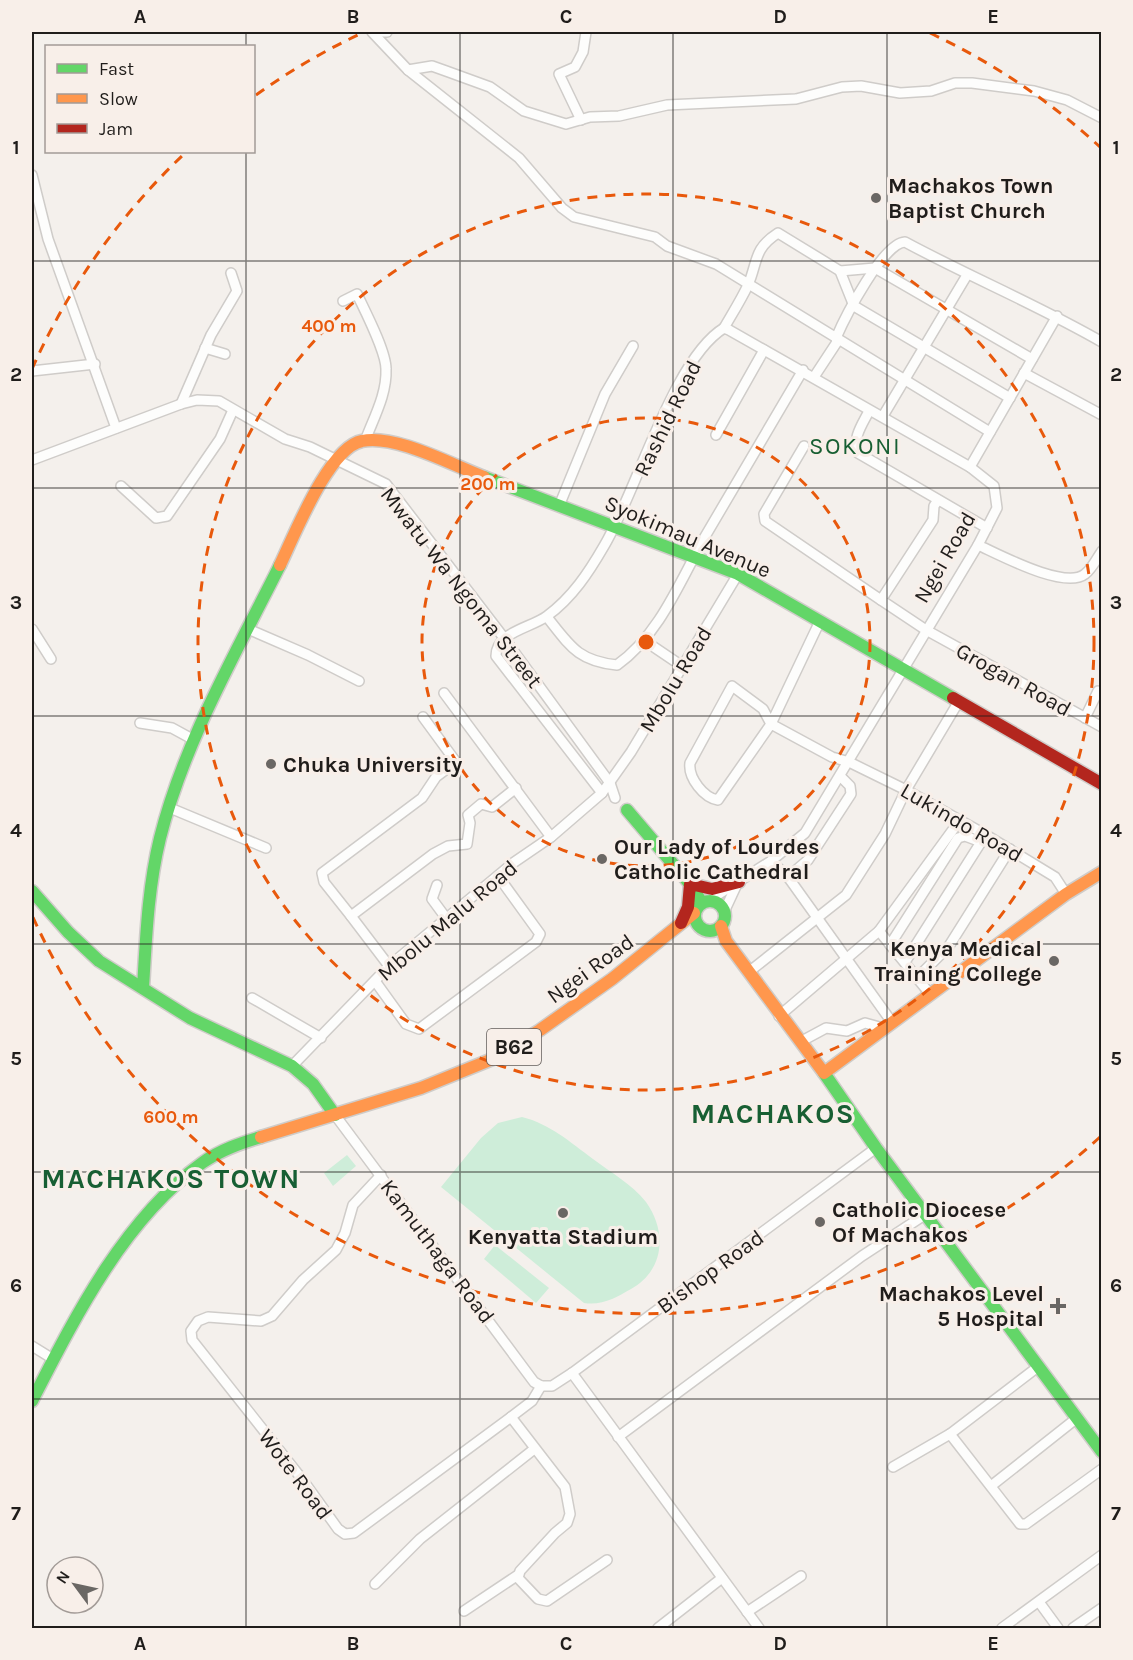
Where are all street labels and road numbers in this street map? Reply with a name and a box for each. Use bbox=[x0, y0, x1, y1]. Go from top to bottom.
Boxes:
street label: Rashid Road bbox=[629, 356, 707, 481]
street label: Mwatu Wa Ngoma Street bbox=[375, 482, 548, 693]
street label: Syokimau Avenue bbox=[601, 490, 775, 584]
street label: Ngei Road bbox=[908, 507, 981, 608]
street label: Mbolu Road bbox=[634, 622, 718, 737]
street label: Grogan Road bbox=[951, 638, 1076, 722]
street label: Lukindo Road bbox=[896, 777, 1027, 868]
street label: Mbolu Malu Road bbox=[372, 855, 523, 987]
street label: Ngei Road bbox=[542, 929, 639, 1009]
road number: B62 bbox=[487, 1029, 541, 1065]
street label: Kamuthaga Road bbox=[375, 1175, 500, 1329]
street label: Bishop Road bbox=[652, 1224, 769, 1319]
street label: Wote Road bbox=[253, 1424, 338, 1525]

